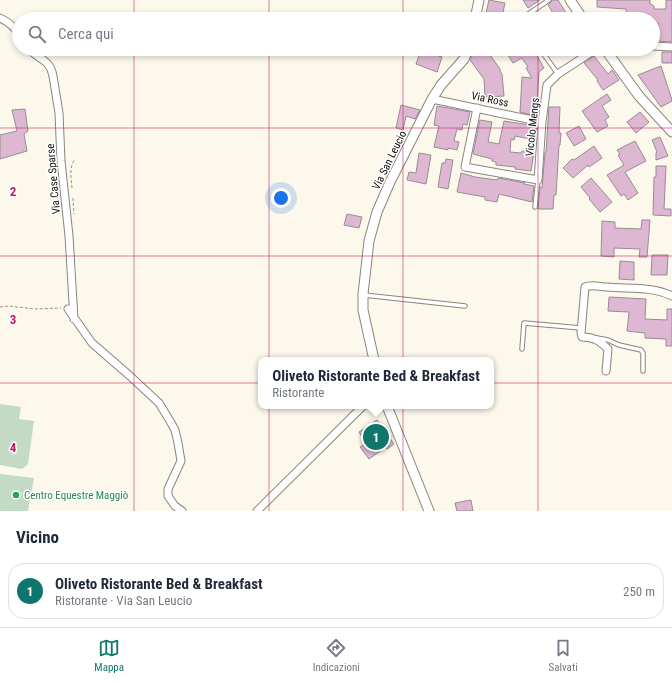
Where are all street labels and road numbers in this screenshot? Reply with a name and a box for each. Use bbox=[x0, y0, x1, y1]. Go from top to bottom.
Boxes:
street label: Via Ross bbox=[470, 89, 510, 110]
street label: Vicolo Mengs bbox=[523, 97, 542, 157]
street label: Via San Leucio bbox=[370, 128, 410, 192]
street label: Via Case Sparse bbox=[44, 143, 63, 215]

